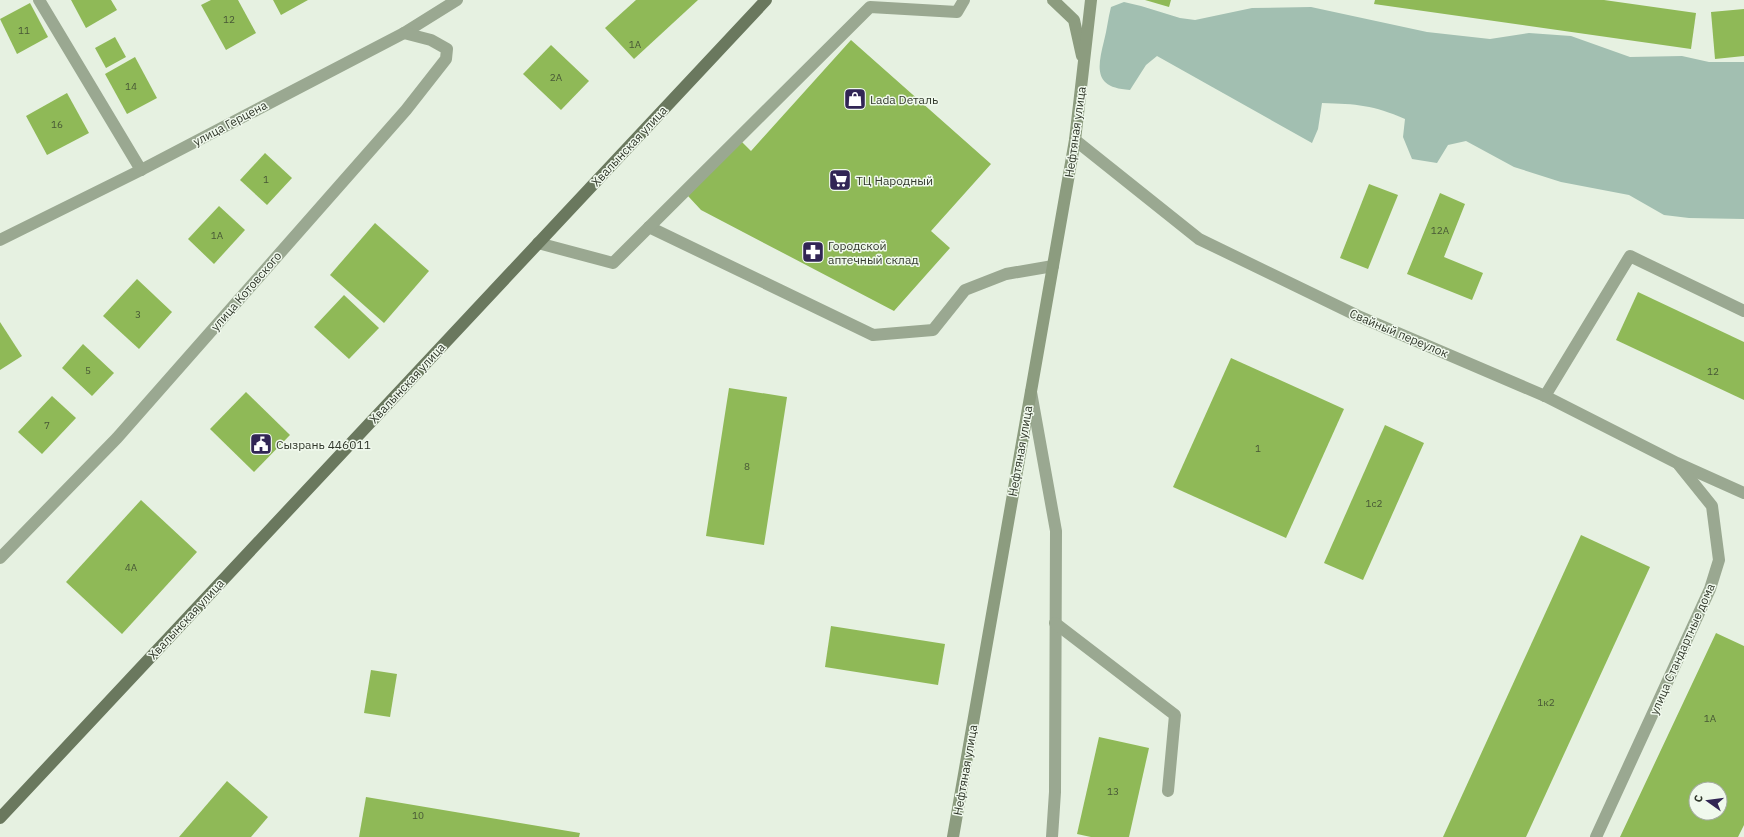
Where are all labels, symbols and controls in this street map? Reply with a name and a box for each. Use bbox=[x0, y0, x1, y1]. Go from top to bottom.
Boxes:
house number: 12 bbox=[223, 13, 235, 26]
house number: 11 bbox=[18, 24, 30, 37]
house number: 1А bbox=[629, 38, 642, 51]
house number: 2А bbox=[550, 71, 563, 84]
house number: 14 bbox=[125, 80, 137, 93]
street label: Нефтяная улица bbox=[1061, 85, 1089, 179]
shop icon: Lada Dеталь bbox=[842, 86, 868, 112]
place label: Lada Dеталь bbox=[870, 92, 938, 107]
street label: улица Герцена bbox=[190, 97, 270, 149]
street label: Хвалынская улица bbox=[588, 102, 671, 189]
house number: 16 bbox=[51, 118, 63, 131]
supermarket icon: ТЦ Народный bbox=[827, 167, 853, 193]
house number: 1 bbox=[263, 173, 269, 186]
place label: ТЦ Народный bbox=[856, 173, 933, 188]
house number: 12А bbox=[1431, 224, 1450, 237]
house number: 1А bbox=[211, 229, 224, 242]
place label: Городской аптечный склад bbox=[828, 238, 919, 267]
pharmacy icon: Городской аптечный склад bbox=[800, 239, 826, 265]
street label: улица Котовского bbox=[208, 248, 285, 334]
street label: Свайный переулок bbox=[1347, 305, 1451, 361]
house number: 3 bbox=[135, 308, 141, 321]
street label: Хвалынская улица bbox=[366, 339, 449, 426]
house number: 5 bbox=[85, 364, 91, 377]
house number: 12 bbox=[1707, 365, 1719, 378]
street label: Нефтяная улица bbox=[1005, 404, 1035, 498]
house number: 7 bbox=[44, 419, 50, 432]
public building icon: Сызрань 446011 bbox=[248, 431, 274, 457]
place label: Сызрань 446011 bbox=[276, 437, 371, 452]
house number: 1 bbox=[1255, 442, 1261, 455]
house number: 8 bbox=[744, 460, 750, 473]
house number: 1с2 bbox=[1365, 497, 1383, 510]
house number: 4А bbox=[125, 561, 138, 574]
street label: Хвалынская улица bbox=[145, 575, 228, 662]
street label: улица Стандартные дома bbox=[1646, 580, 1718, 717]
house number: 1к2 bbox=[1537, 696, 1555, 709]
house number: 1А bbox=[1704, 712, 1717, 725]
street label: Нефтяная улица bbox=[950, 723, 980, 817]
north arrow bbox=[1688, 781, 1728, 821]
house number: 13 bbox=[1107, 785, 1119, 798]
text: С bbox=[1691, 793, 1706, 804]
house number: 10 bbox=[412, 809, 424, 822]

